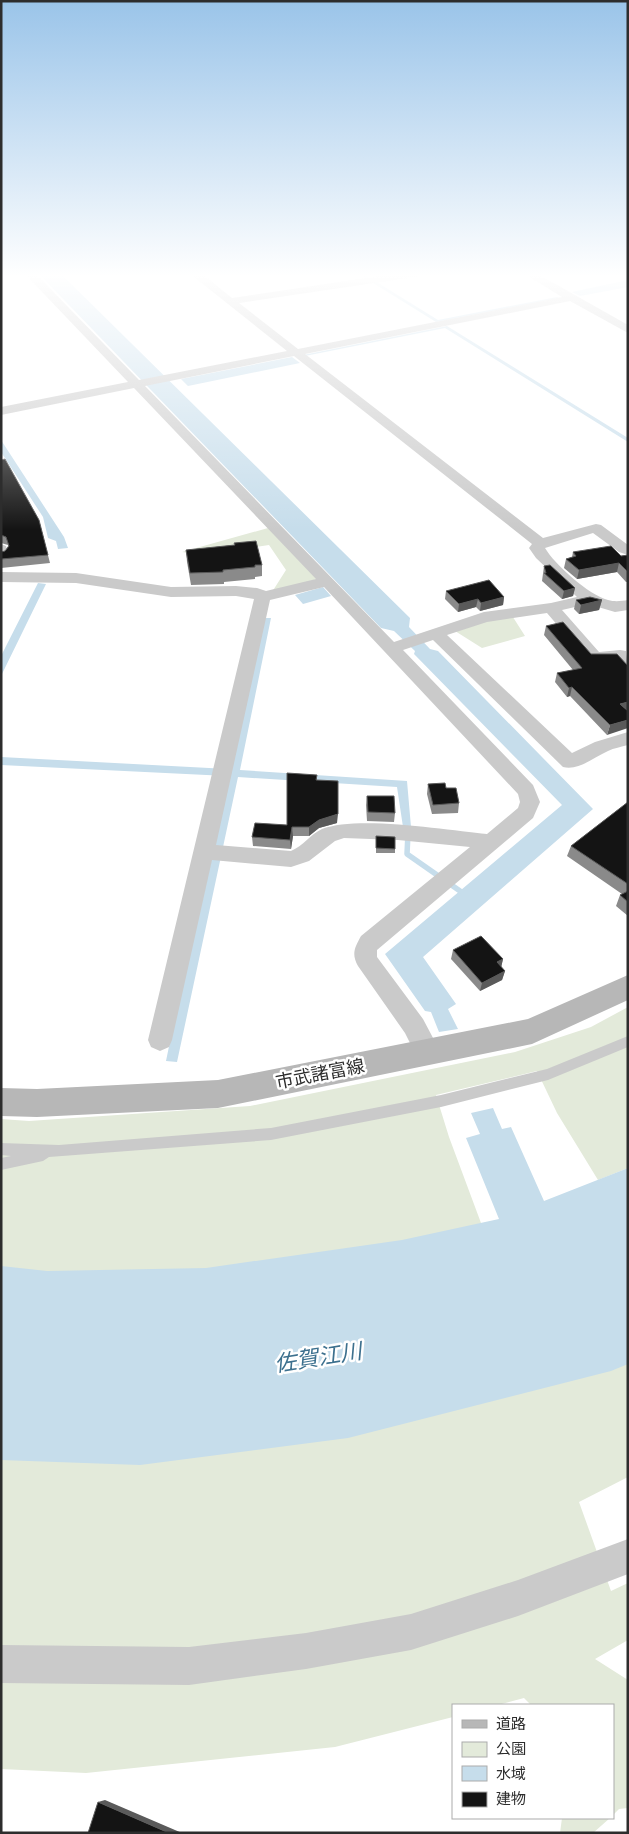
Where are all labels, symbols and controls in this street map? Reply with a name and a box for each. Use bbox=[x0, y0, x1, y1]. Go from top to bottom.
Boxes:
street label: 市武諸富線 bbox=[273, 1052, 367, 1095]
water label: 佐賀江川 bbox=[272, 1333, 366, 1381]
legend bbox=[452, 1704, 614, 1819]
text: 道路 bbox=[496, 1712, 526, 1735]
text: 公園 bbox=[496, 1737, 526, 1760]
text: 水域 bbox=[496, 1762, 526, 1785]
text: 建物 bbox=[496, 1787, 526, 1810]

